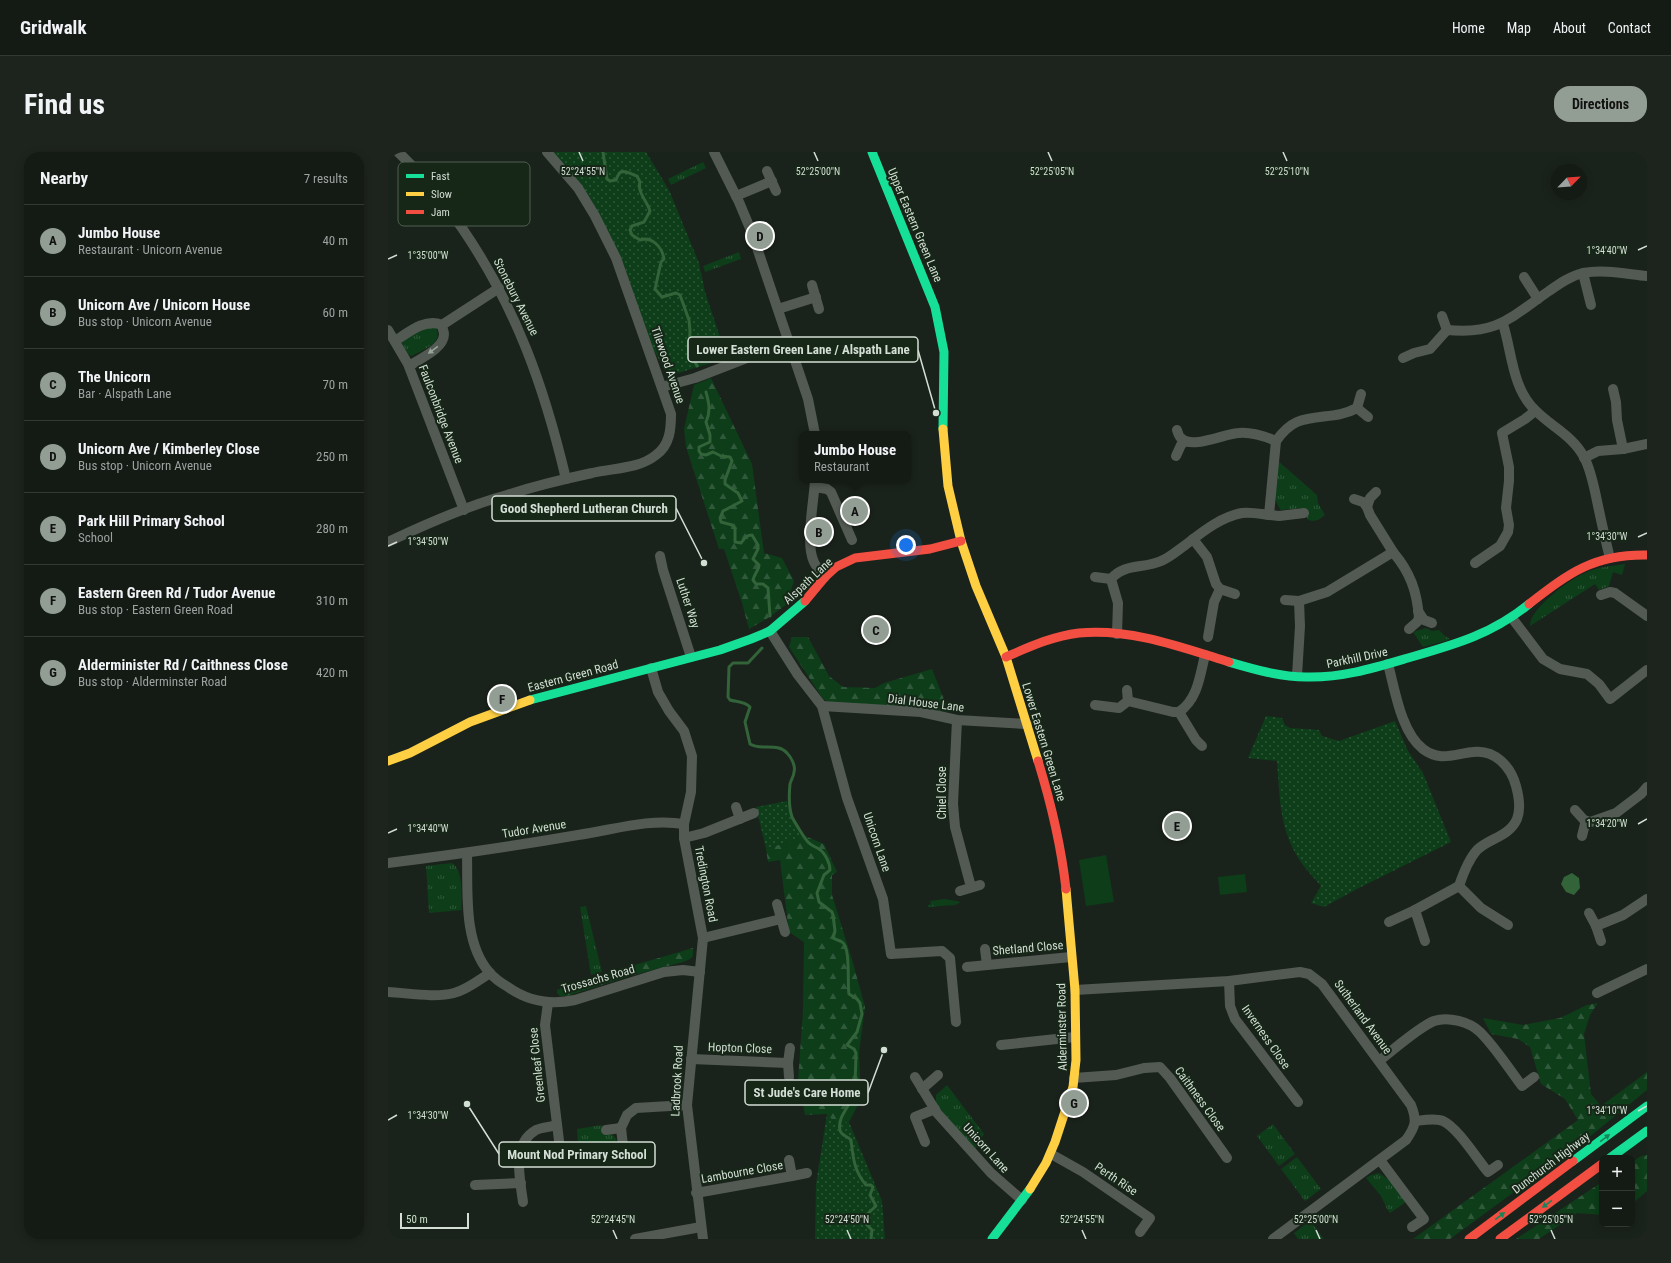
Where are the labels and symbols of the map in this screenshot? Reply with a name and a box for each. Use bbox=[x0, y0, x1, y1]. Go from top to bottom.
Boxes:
legend bbox=[398, 162, 530, 226]
north arrow bbox=[1551, 164, 1587, 200]
text: 52°24'55"N bbox=[561, 166, 605, 177]
text: 52°25'00"N bbox=[796, 166, 840, 177]
street label: Upper Eastern Green Lane bbox=[885, 166, 946, 284]
text: 52°25'05"N bbox=[1030, 166, 1074, 177]
text: 52°25'10"N bbox=[1265, 166, 1309, 177]
text: Fast bbox=[431, 170, 450, 183]
text: Slow bbox=[431, 188, 452, 201]
text: Jam bbox=[431, 206, 450, 219]
pin: D bbox=[747, 221, 773, 251]
text: 1°34'40"W bbox=[1587, 245, 1628, 256]
text: 1°35'00"W bbox=[408, 250, 449, 261]
street label: Stonebury Avenue bbox=[490, 256, 542, 338]
street label: Tilewood Avenue bbox=[648, 325, 688, 406]
callout: Lower Eastern Green Lane / Alspath Lane bbox=[688, 337, 918, 362]
text: Lower Eastern Green Lane / Alspath Lane bbox=[696, 342, 910, 357]
one-way arrow bbox=[428, 346, 439, 354]
street label: Faulconbridge Avenue bbox=[416, 363, 466, 466]
callout: Good Shepherd Lutheran Church bbox=[492, 496, 676, 521]
pin: A bbox=[842, 496, 868, 526]
text: Good Shepherd Lutheran Church bbox=[500, 501, 668, 516]
pin: B bbox=[806, 517, 832, 547]
text: 1°34'30"W bbox=[1587, 531, 1628, 542]
your location bbox=[896, 535, 916, 555]
text: 1°34'50"W bbox=[408, 536, 449, 547]
street label: Alspath Lane bbox=[781, 555, 836, 607]
street label: Luther Way bbox=[673, 576, 703, 630]
pin: C bbox=[863, 615, 889, 645]
street label: Parkhill Drive bbox=[1325, 645, 1389, 671]
street label: Eastern Green Road bbox=[526, 657, 620, 695]
street label: Lower Eastern Green Lane bbox=[1019, 681, 1069, 803]
pin: F bbox=[489, 684, 515, 714]
street label: Dial House Lane bbox=[887, 691, 965, 715]
street label: Chiel Close bbox=[935, 766, 949, 820]
street label: Unicorn Lane bbox=[860, 810, 894, 874]
pin: E bbox=[1164, 811, 1190, 841]
street label: Tudor Avenue bbox=[501, 817, 567, 841]
text: 1°34'20"W bbox=[1587, 818, 1628, 829]
text: 1°34'40"W bbox=[408, 823, 449, 834]
street label: Tredington Road bbox=[692, 845, 720, 923]
street label: Shetland Close bbox=[992, 938, 1064, 958]
street label: Trossachs Road bbox=[560, 962, 636, 996]
street label: Sutherland Avenue bbox=[1331, 977, 1395, 1057]
street label: Alderminster Road bbox=[1054, 983, 1070, 1071]
street label: Inverness Close bbox=[1239, 1002, 1293, 1072]
street label: Greenleaf Close bbox=[526, 1027, 548, 1103]
street label: Hopton Close bbox=[708, 1040, 773, 1056]
street label: Ladbrook Road bbox=[668, 1045, 686, 1117]
street label: Caithness Close bbox=[1172, 1064, 1228, 1134]
callout: St Jude's Care Home bbox=[745, 1080, 868, 1105]
text: St Jude's Care Home bbox=[754, 1085, 861, 1100]
pin: G bbox=[1061, 1088, 1087, 1118]
text: 1°34'10"W bbox=[1587, 1105, 1628, 1116]
text: 1°34'30"W bbox=[408, 1110, 449, 1121]
street label: Unicorn Lane bbox=[960, 1120, 1012, 1176]
street label: Dunchurch Highway bbox=[1509, 1129, 1593, 1197]
one-way arrow bbox=[1599, 1134, 1610, 1142]
callout: Mount Nod Primary School bbox=[499, 1142, 655, 1167]
text: Mount Nod Primary School bbox=[507, 1147, 647, 1162]
street label: Lambourne Close bbox=[700, 1158, 784, 1186]
street label: Perth Rise bbox=[1092, 1160, 1140, 1199]
one-way arrow bbox=[1542, 1200, 1553, 1208]
scale bar bbox=[400, 1211, 469, 1230]
one-way arrow bbox=[1495, 1211, 1506, 1220]
text: 52°24'45"N bbox=[591, 1214, 635, 1225]
text: 52°24'50"N bbox=[825, 1214, 869, 1225]
text: 52°24'55"N bbox=[1060, 1214, 1104, 1225]
text: 52°25'00"N bbox=[1294, 1214, 1338, 1225]
text: 52°25'05"N bbox=[1529, 1214, 1573, 1225]

